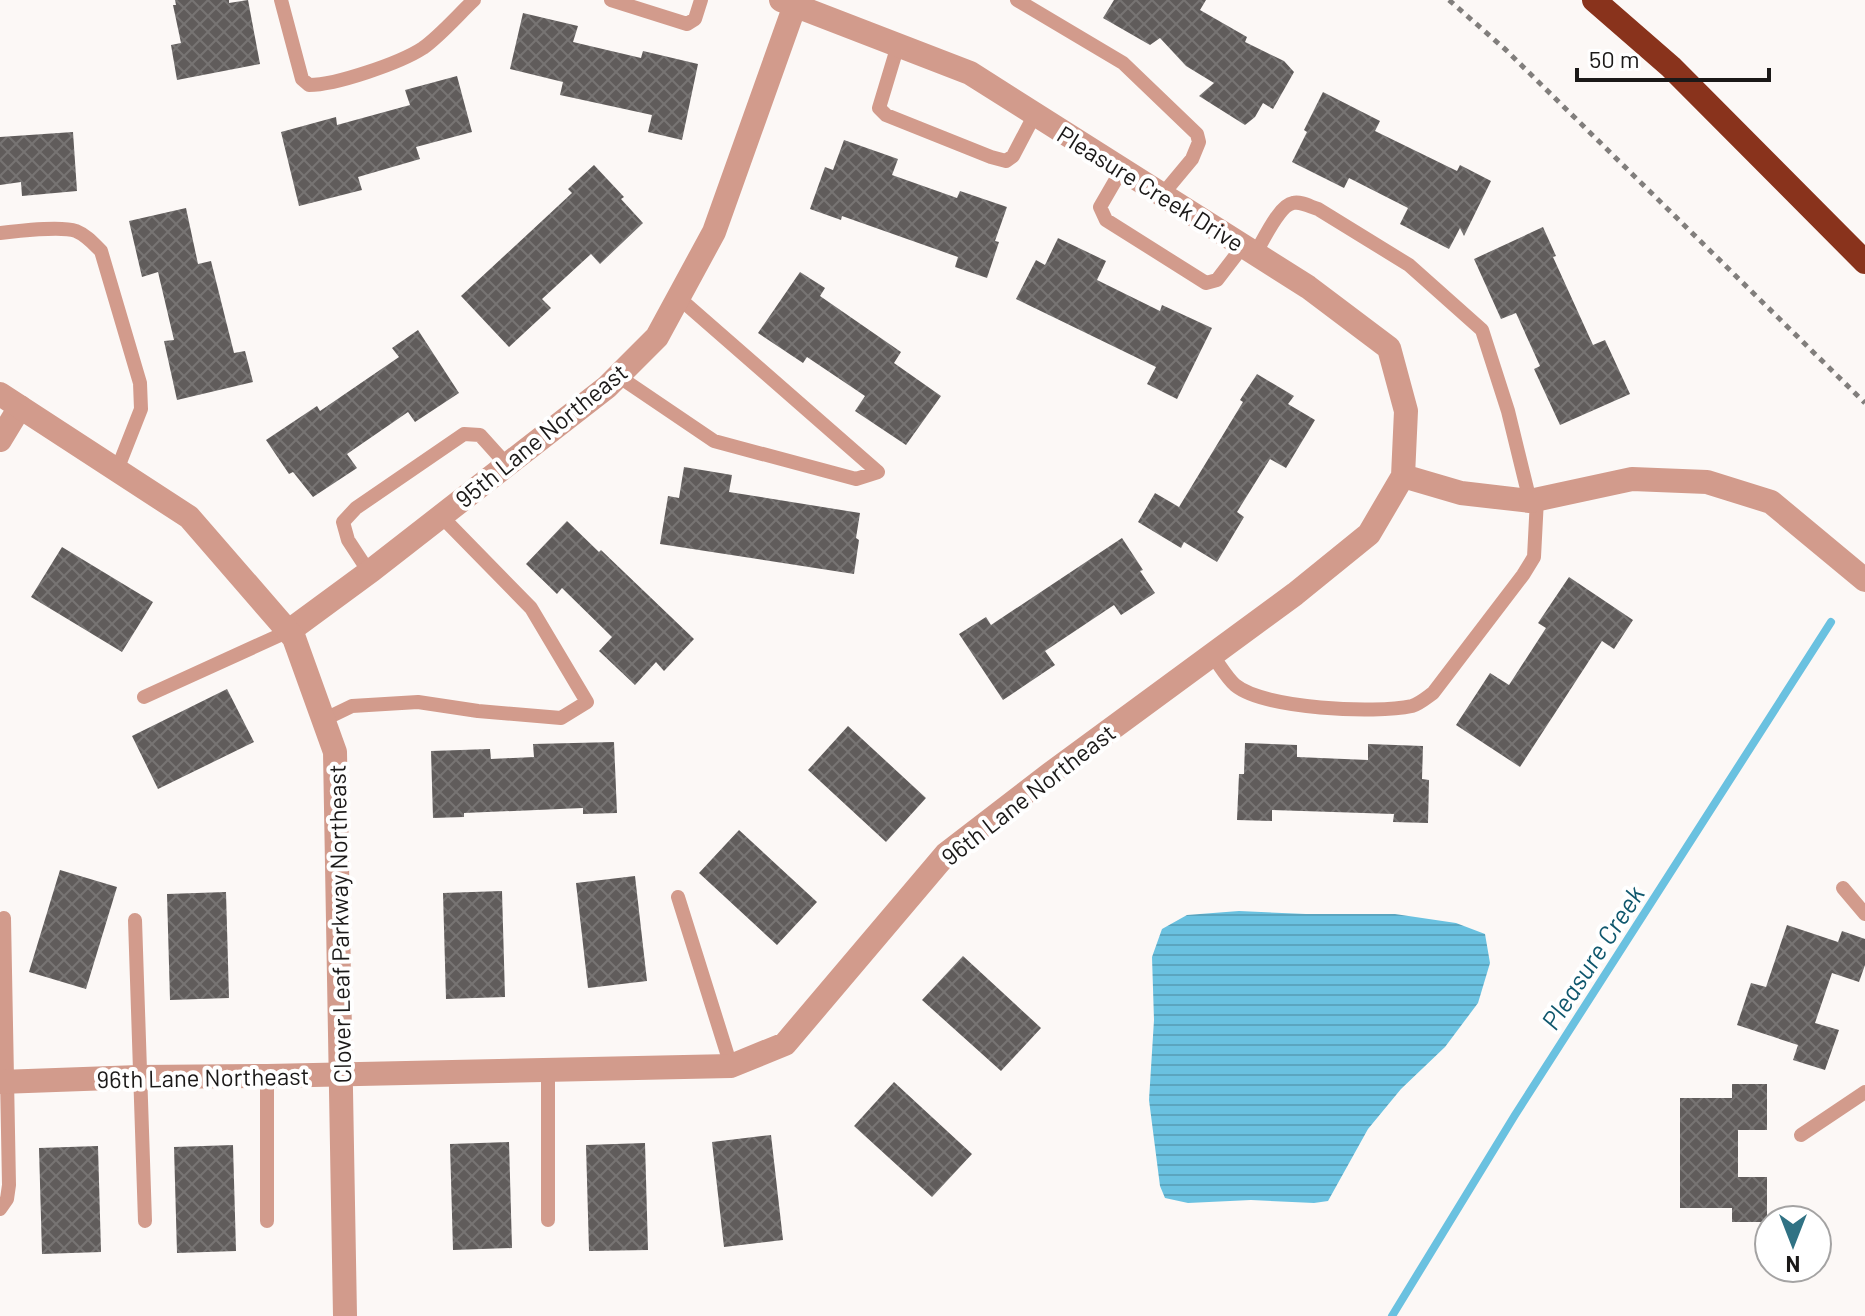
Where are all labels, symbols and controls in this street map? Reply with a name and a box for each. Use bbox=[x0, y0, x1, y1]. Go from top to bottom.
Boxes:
scale bar bbox=[1577, 32, 1769, 82]
text: 50 m bbox=[1589, 44, 1640, 73]
street label: Pleasure Creek Drive bbox=[1052, 119, 1250, 257]
street label: 95th Lane Northeast bbox=[449, 357, 633, 513]
street label: 96th Lane Northeast bbox=[935, 717, 1121, 871]
street label: Clover Leaf Parkway Northeast bbox=[322, 764, 356, 1084]
water label: Pleasure Creek bbox=[1534, 879, 1650, 1035]
street label: 96th Lane Northeast bbox=[96, 1061, 310, 1093]
north arrow bbox=[1753, 1204, 1833, 1284]
text: N bbox=[1786, 1252, 1800, 1278]

